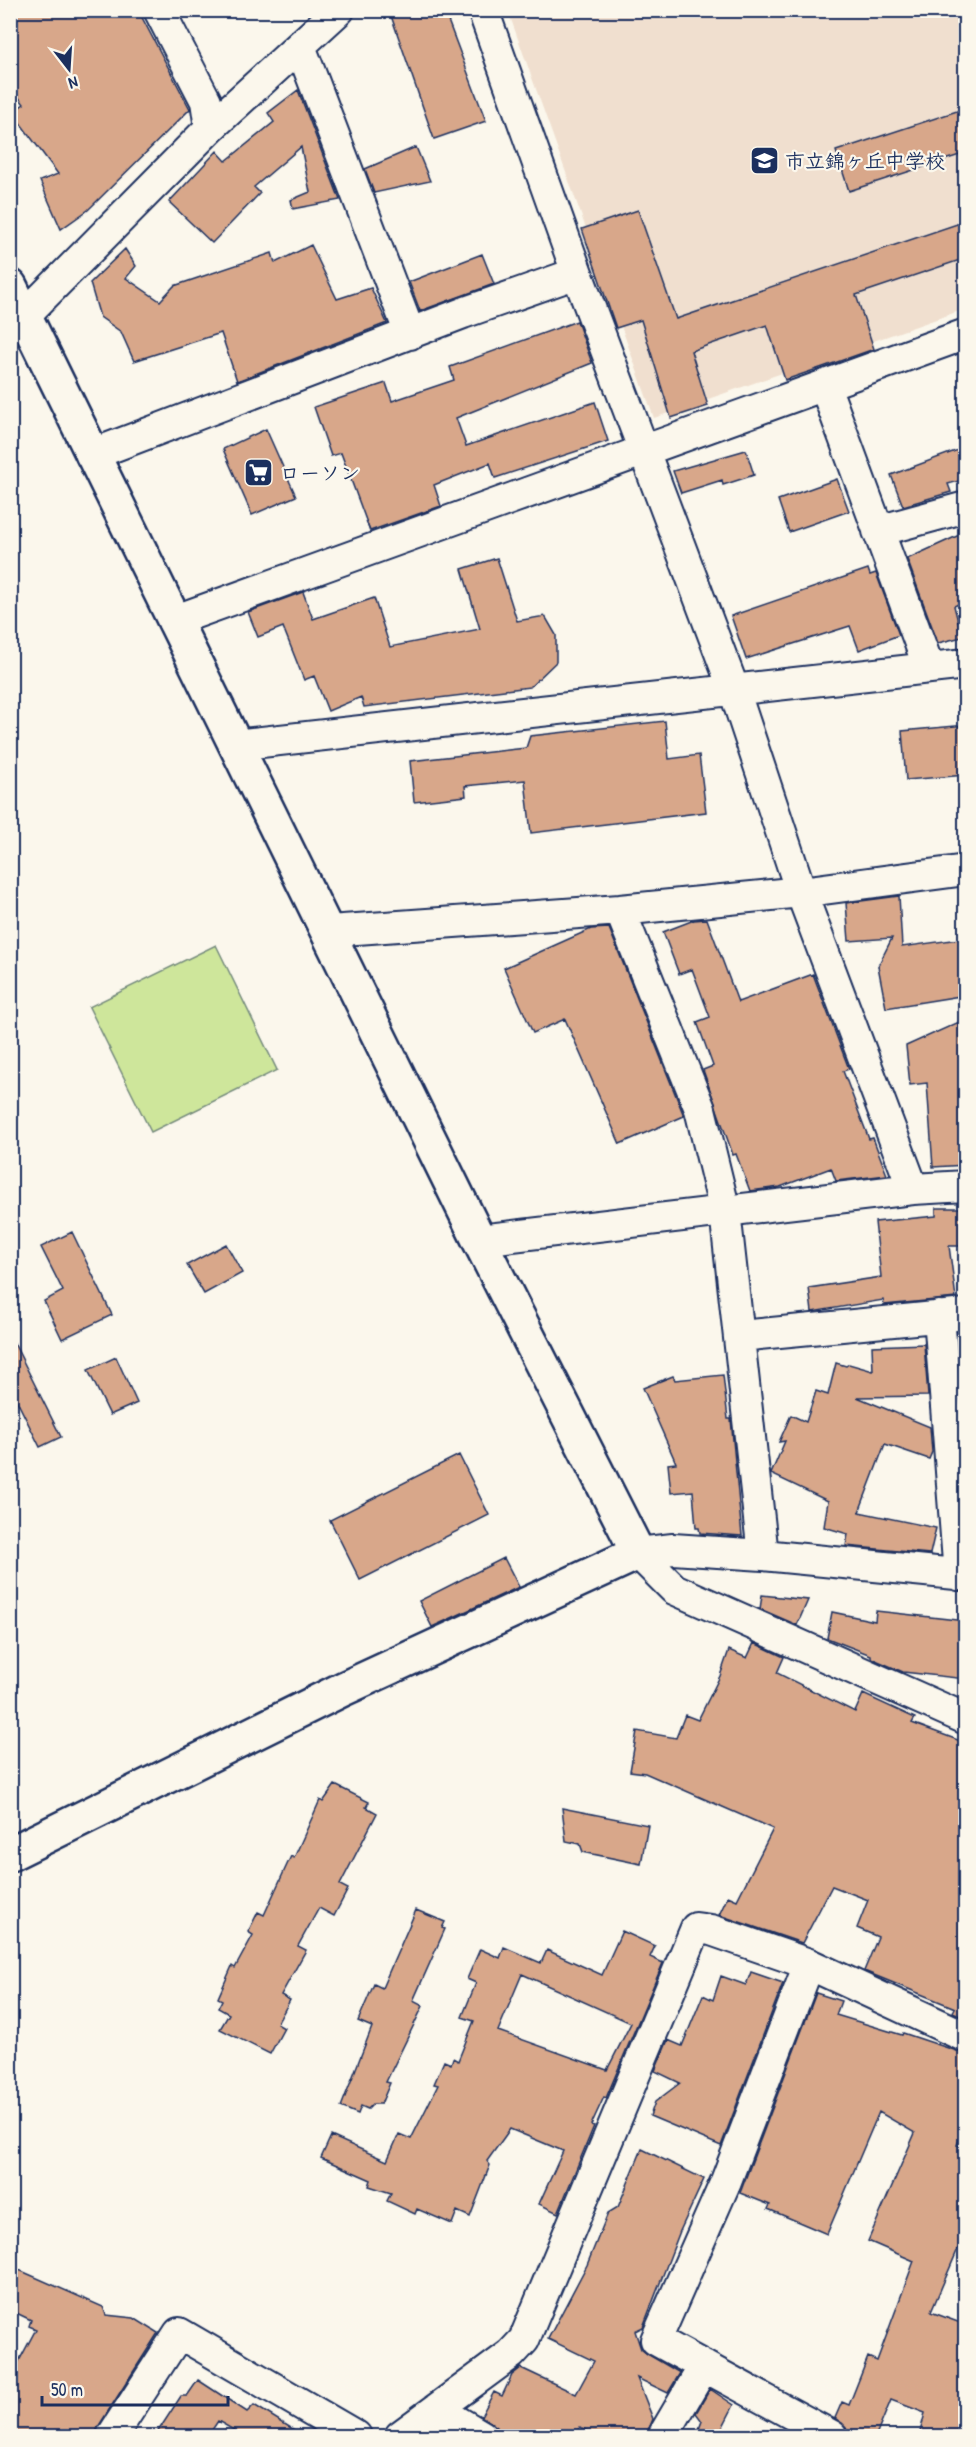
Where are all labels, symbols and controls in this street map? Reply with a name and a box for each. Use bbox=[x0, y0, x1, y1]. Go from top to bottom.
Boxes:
north arrow bbox=[39, 39, 99, 99]
text: N bbox=[66, 72, 81, 95]
school or university icon: 市立錦ヶ丘中学校 bbox=[748, 144, 780, 176]
place label: 市立錦ヶ丘中学校 bbox=[785, 147, 945, 174]
supermarket icon: ローソン bbox=[243, 456, 275, 488]
place label: ローソン bbox=[280, 459, 360, 486]
scale bar bbox=[42, 2369, 228, 2407]
text: 50 m bbox=[51, 2377, 83, 2402]

